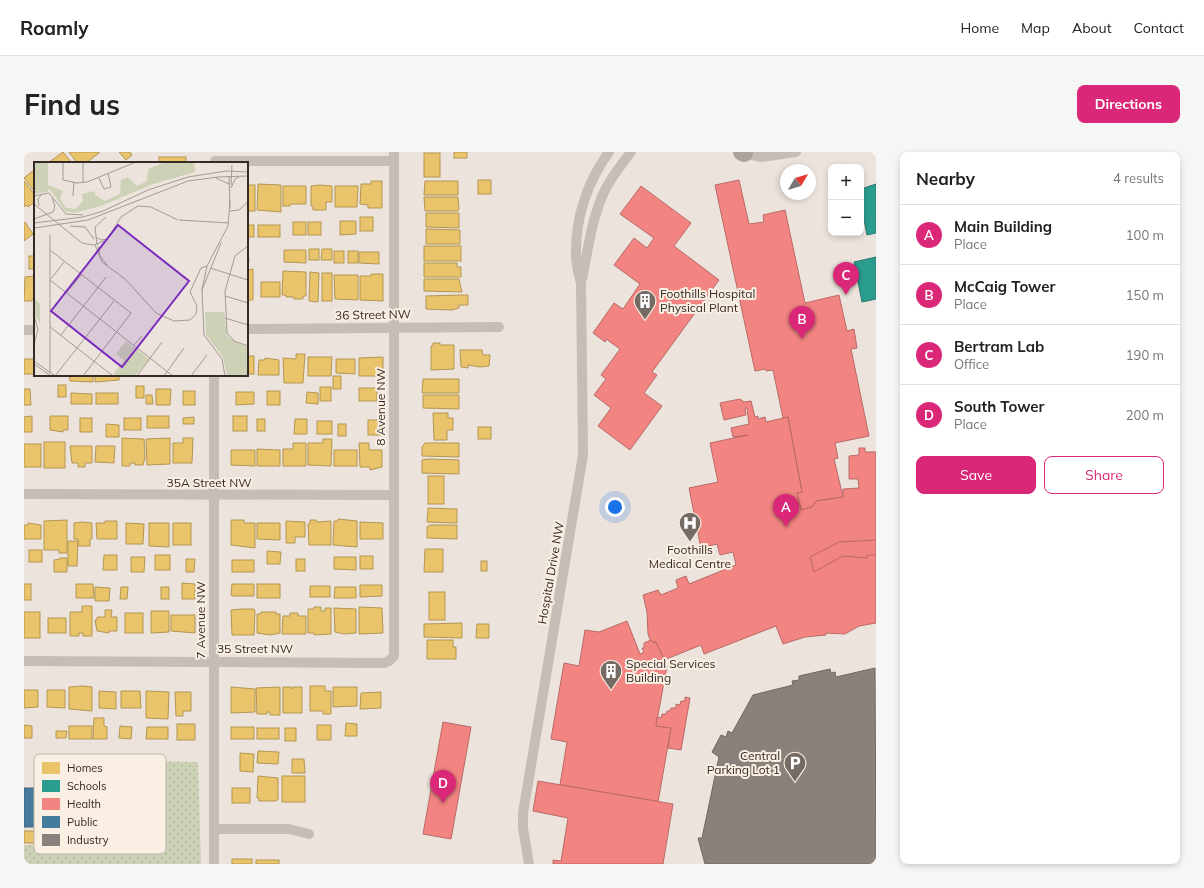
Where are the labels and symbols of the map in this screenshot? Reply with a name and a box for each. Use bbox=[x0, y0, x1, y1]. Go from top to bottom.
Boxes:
inset map bbox=[34, 162, 248, 376]
north arrow bbox=[780, 164, 816, 200]
pin: C bbox=[833, 262, 859, 295]
place label: Foothills Hospital Physical Plant bbox=[660, 286, 755, 315]
building icon: Foothills Hospital Physical Plant bbox=[632, 288, 658, 321]
street label: 36 Street NW bbox=[335, 306, 411, 323]
pin: B bbox=[789, 306, 815, 339]
street label: 8 Avenue NW bbox=[373, 368, 388, 446]
street label: 35A Street NW bbox=[167, 475, 251, 490]
pin: A bbox=[773, 494, 799, 527]
your location bbox=[605, 497, 625, 517]
hospital icon: Foothills Medical Centre bbox=[677, 510, 703, 543]
street label: Hospital Drive NW bbox=[534, 520, 567, 625]
place label: Foothills Medical Centre bbox=[649, 542, 731, 571]
street label: 7 Avenue NW bbox=[193, 581, 208, 659]
street label: 35 Street NW bbox=[217, 641, 293, 656]
place label: Special Services Building bbox=[626, 656, 715, 685]
building icon: Special Services Building bbox=[598, 658, 624, 691]
place label: Central Parking Lot 1 bbox=[707, 748, 780, 777]
parking icon: Central Parking Lot 1 bbox=[782, 750, 808, 783]
legend bbox=[34, 754, 166, 854]
text: Homes bbox=[67, 761, 103, 775]
pin: D bbox=[430, 770, 456, 803]
text: Schools bbox=[67, 779, 106, 793]
text: Health bbox=[67, 797, 101, 811]
text: Public bbox=[67, 815, 98, 829]
text: Industry bbox=[67, 833, 109, 847]

